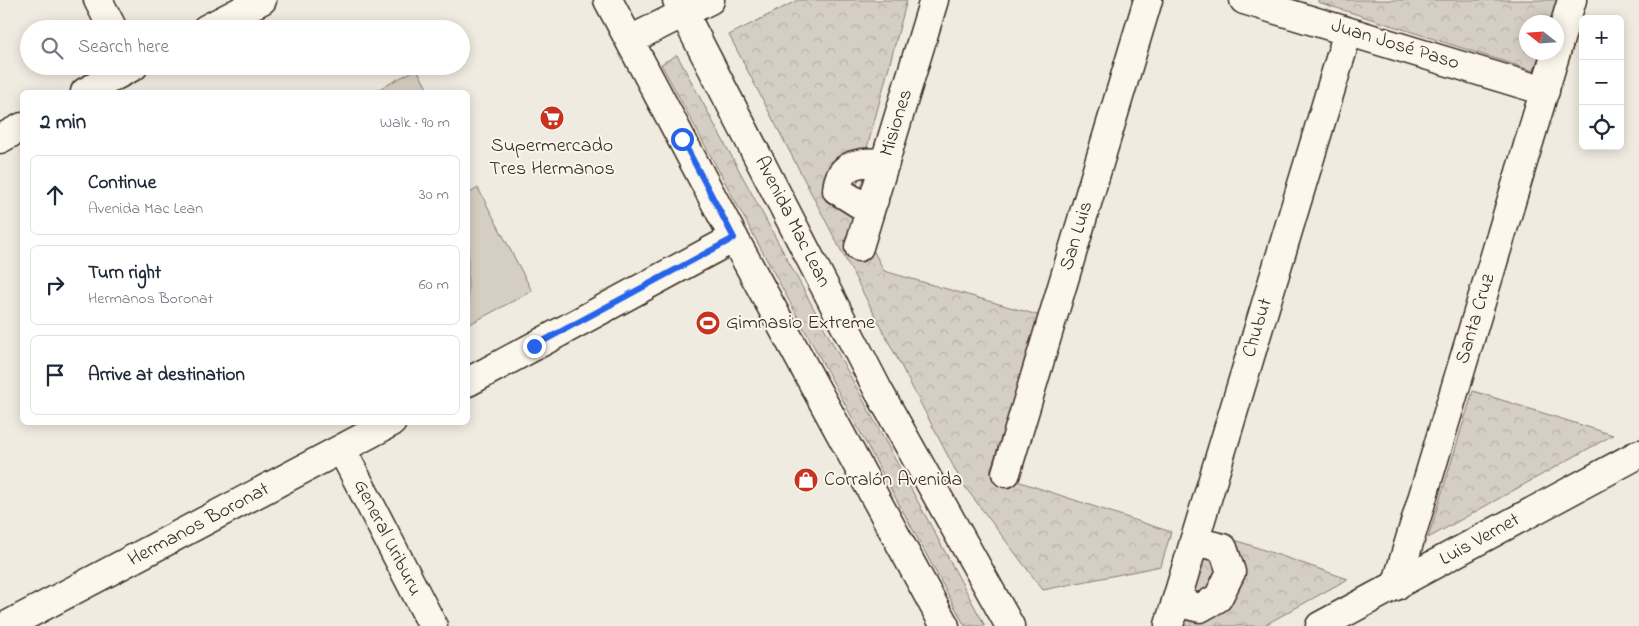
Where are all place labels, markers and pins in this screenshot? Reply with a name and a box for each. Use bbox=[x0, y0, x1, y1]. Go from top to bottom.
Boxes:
supermarket icon: Supermercado Tres Hermanos bbox=[539, 105, 565, 131]
place label: Supermercado Tres Hermanos bbox=[489, 132, 615, 184]
place label: Gimnasio Extreme bbox=[726, 309, 875, 338]
sports icon: Gimnasio Extreme bbox=[695, 310, 721, 336]
place label: Corralón Avenida bbox=[824, 466, 962, 495]
shop icon: Corralón Avenida bbox=[793, 467, 819, 493]

